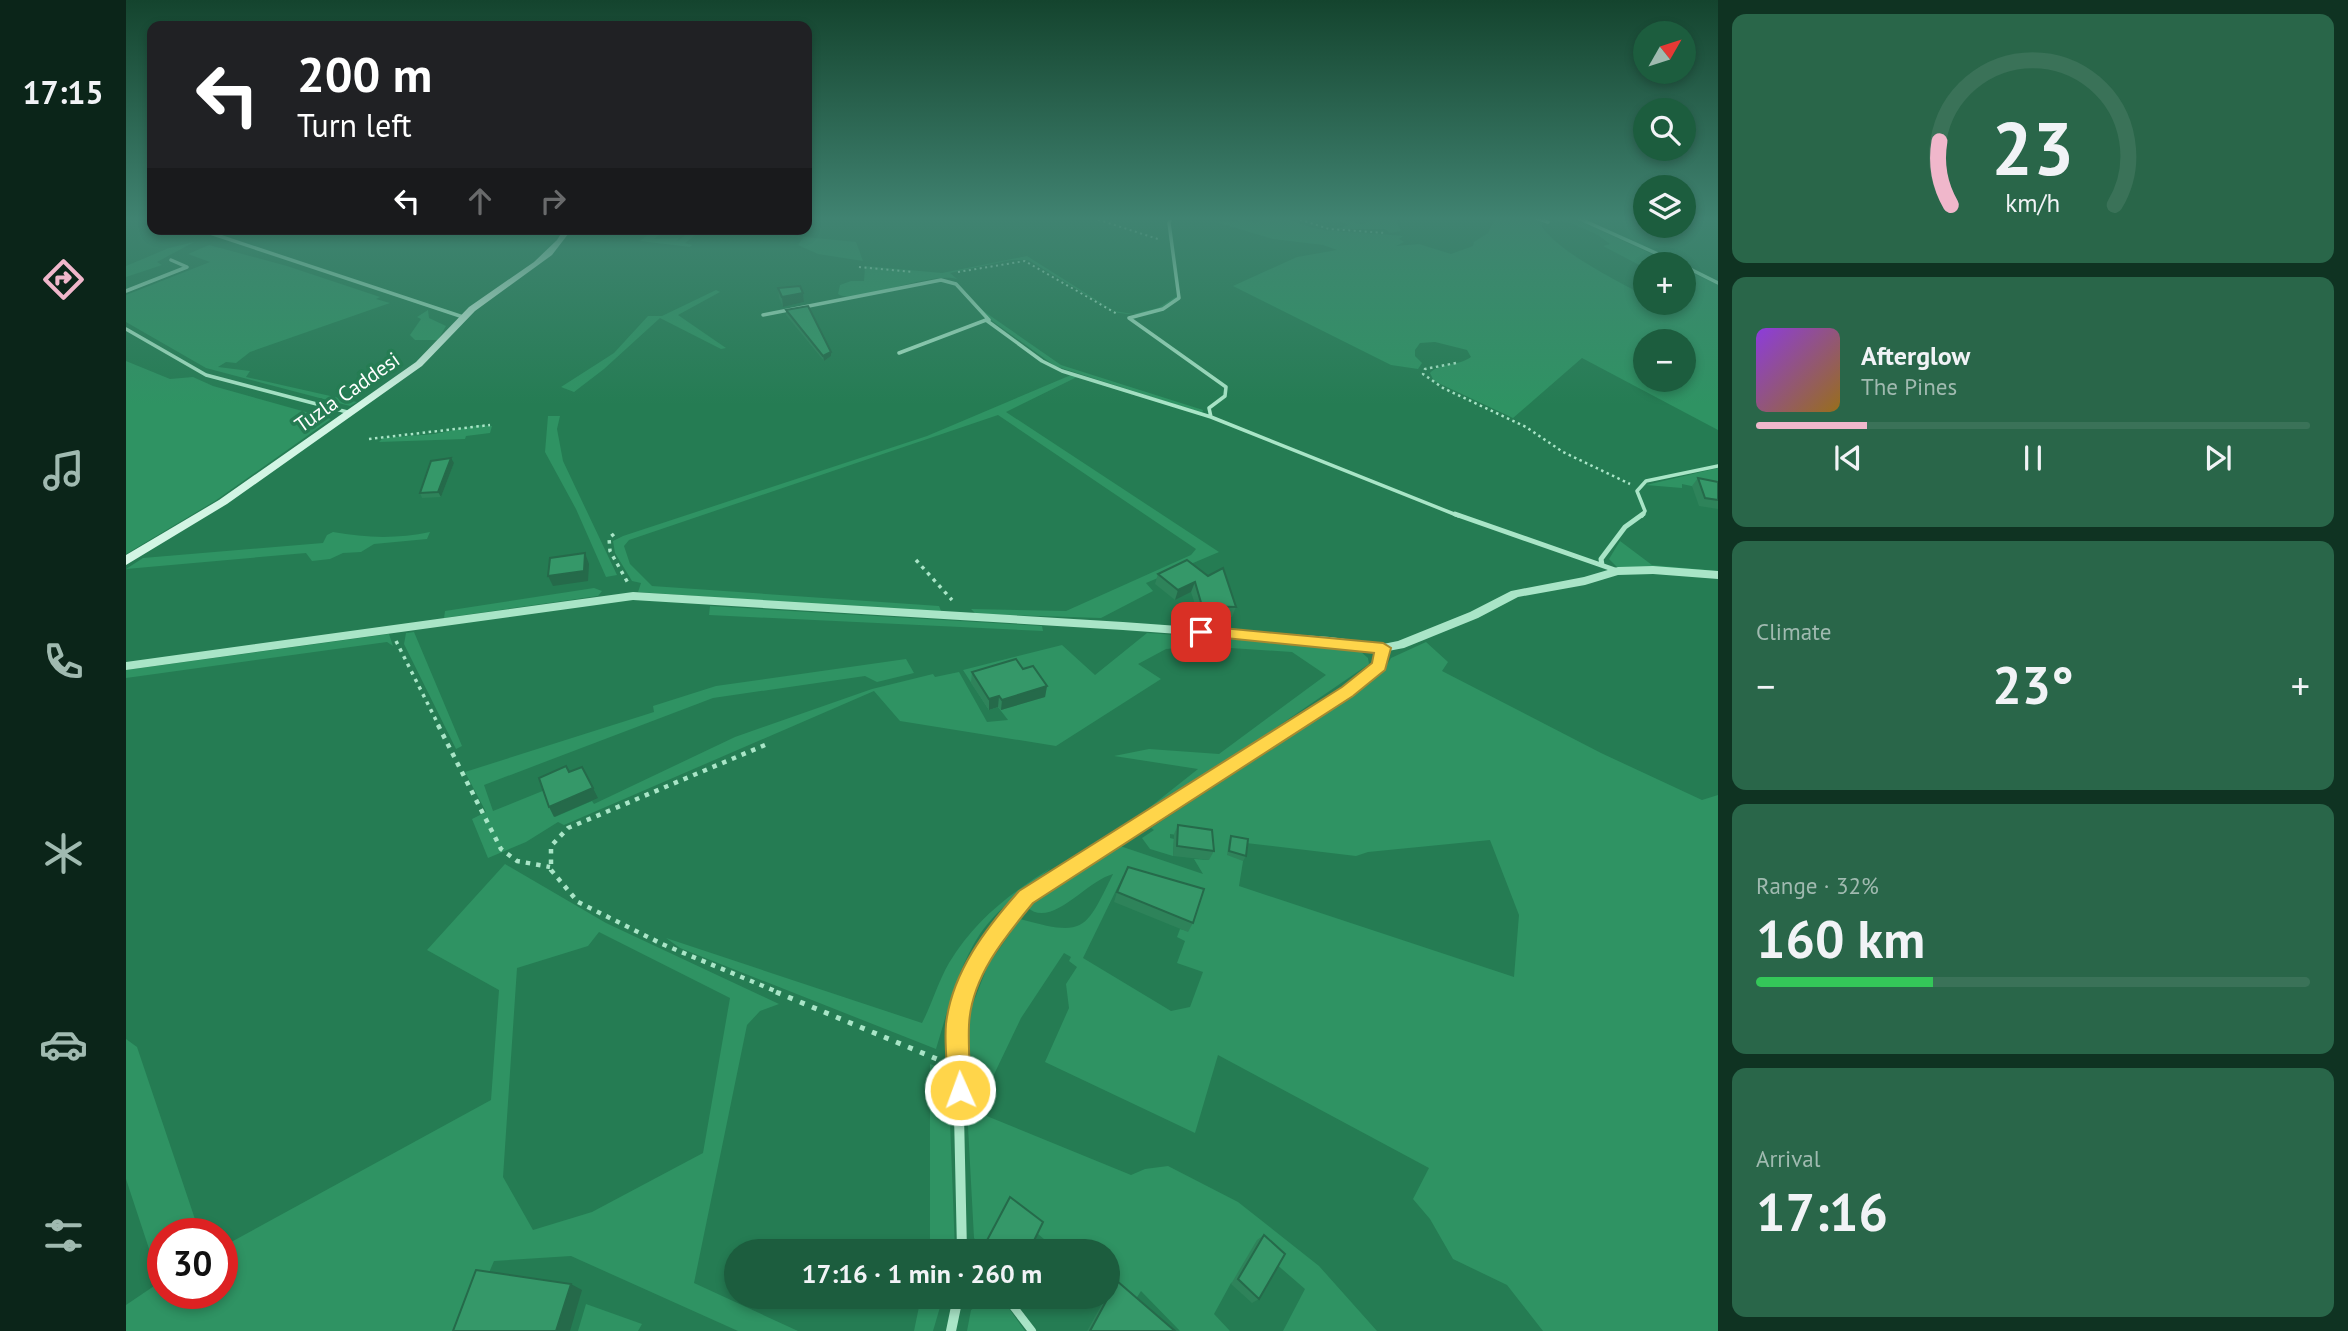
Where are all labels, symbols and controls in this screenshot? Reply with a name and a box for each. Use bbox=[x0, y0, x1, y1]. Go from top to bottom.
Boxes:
north arrow bbox=[1633, 21, 1696, 84]
map controls bbox=[1633, 21, 1696, 392]
text: 200 m bbox=[297, 42, 432, 106]
icon: left bbox=[182, 49, 273, 140]
text: 17:15 bbox=[22, 71, 104, 113]
button: search bbox=[1633, 98, 1696, 161]
text: 23 bbox=[1992, 101, 2074, 195]
text: Turn left bbox=[297, 104, 412, 146]
button: layers bbox=[1633, 175, 1696, 238]
icon: left bbox=[388, 182, 426, 220]
icon: ahead bbox=[461, 182, 499, 220]
icon: right bbox=[534, 182, 572, 220]
text: km/h bbox=[2006, 187, 2060, 219]
button: + bbox=[1633, 252, 1696, 315]
icon: directions bbox=[39, 255, 88, 304]
button: − bbox=[1633, 329, 1696, 392]
text: Afterglow bbox=[1861, 339, 1970, 372]
street label: Tuzla Caddesi bbox=[289, 346, 405, 438]
text: The Pines bbox=[1861, 372, 1957, 401]
icon: previous bbox=[1829, 439, 1867, 477]
icon: pause bbox=[2014, 439, 2052, 477]
icon: next bbox=[2199, 439, 2237, 477]
icon: music bbox=[39, 446, 88, 495]
pin bbox=[1171, 602, 1231, 662]
icon: arrive bbox=[1182, 613, 1220, 651]
text: Climate bbox=[1756, 617, 1831, 646]
icon: phone bbox=[39, 637, 88, 686]
text: 23° bbox=[1992, 651, 2074, 718]
text: − bbox=[1756, 661, 1775, 710]
text: + bbox=[2291, 661, 2310, 710]
icon: climate bbox=[39, 829, 88, 878]
text: Range · 32% bbox=[1756, 871, 1879, 900]
text: 160 km bbox=[1756, 905, 1925, 972]
icon: car bbox=[39, 1020, 88, 1069]
position arrow bbox=[923, 1053, 997, 1127]
text: Arrival bbox=[1756, 1144, 1820, 1173]
text: 17:16 bbox=[1756, 1178, 1888, 1245]
icon: filters bbox=[39, 1211, 88, 1260]
speed limit sign: 30 bbox=[147, 1218, 238, 1309]
text: 17:16 · 1 min · 260 m bbox=[802, 1257, 1042, 1290]

